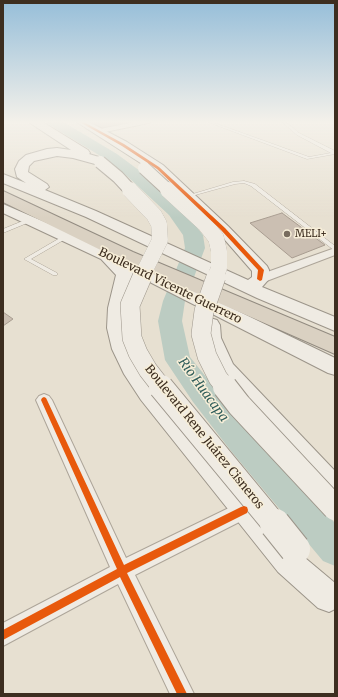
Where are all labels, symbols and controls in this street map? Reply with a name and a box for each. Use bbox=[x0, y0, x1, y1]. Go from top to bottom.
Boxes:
place label: MELI+ bbox=[295, 228, 327, 240]
marker: MELI+ bbox=[282, 229, 292, 239]
street label: Boulevard Vicente Guerrero bbox=[96, 245, 244, 327]
water label: Río Huacapa bbox=[175, 355, 231, 425]
street label: Boulevard Rene Juárez Cisneros bbox=[141, 362, 267, 512]

